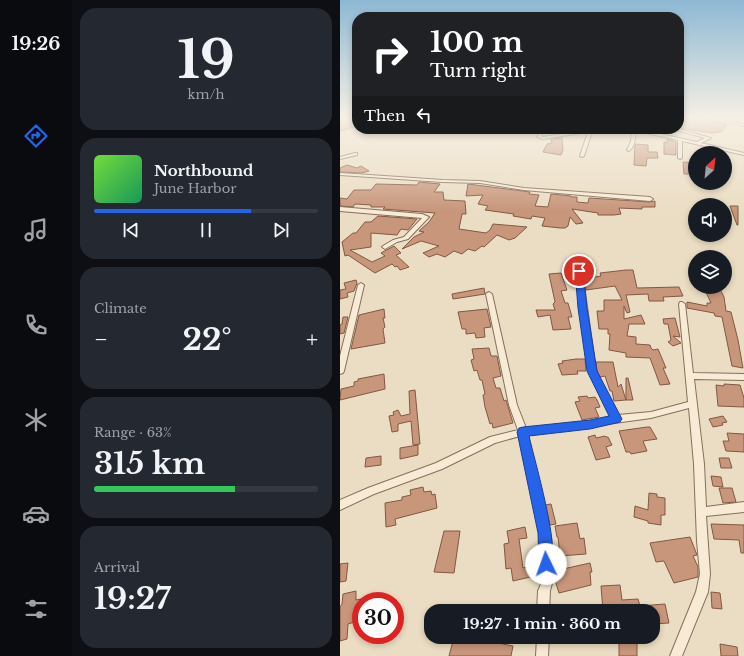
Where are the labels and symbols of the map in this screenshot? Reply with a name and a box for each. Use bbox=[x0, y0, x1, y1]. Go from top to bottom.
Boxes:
north arrow bbox=[688, 146, 732, 190]
pin bbox=[562, 254, 596, 288]
position arrow bbox=[525, 543, 567, 585]
speed limit sign: 30 bbox=[352, 592, 404, 644]

